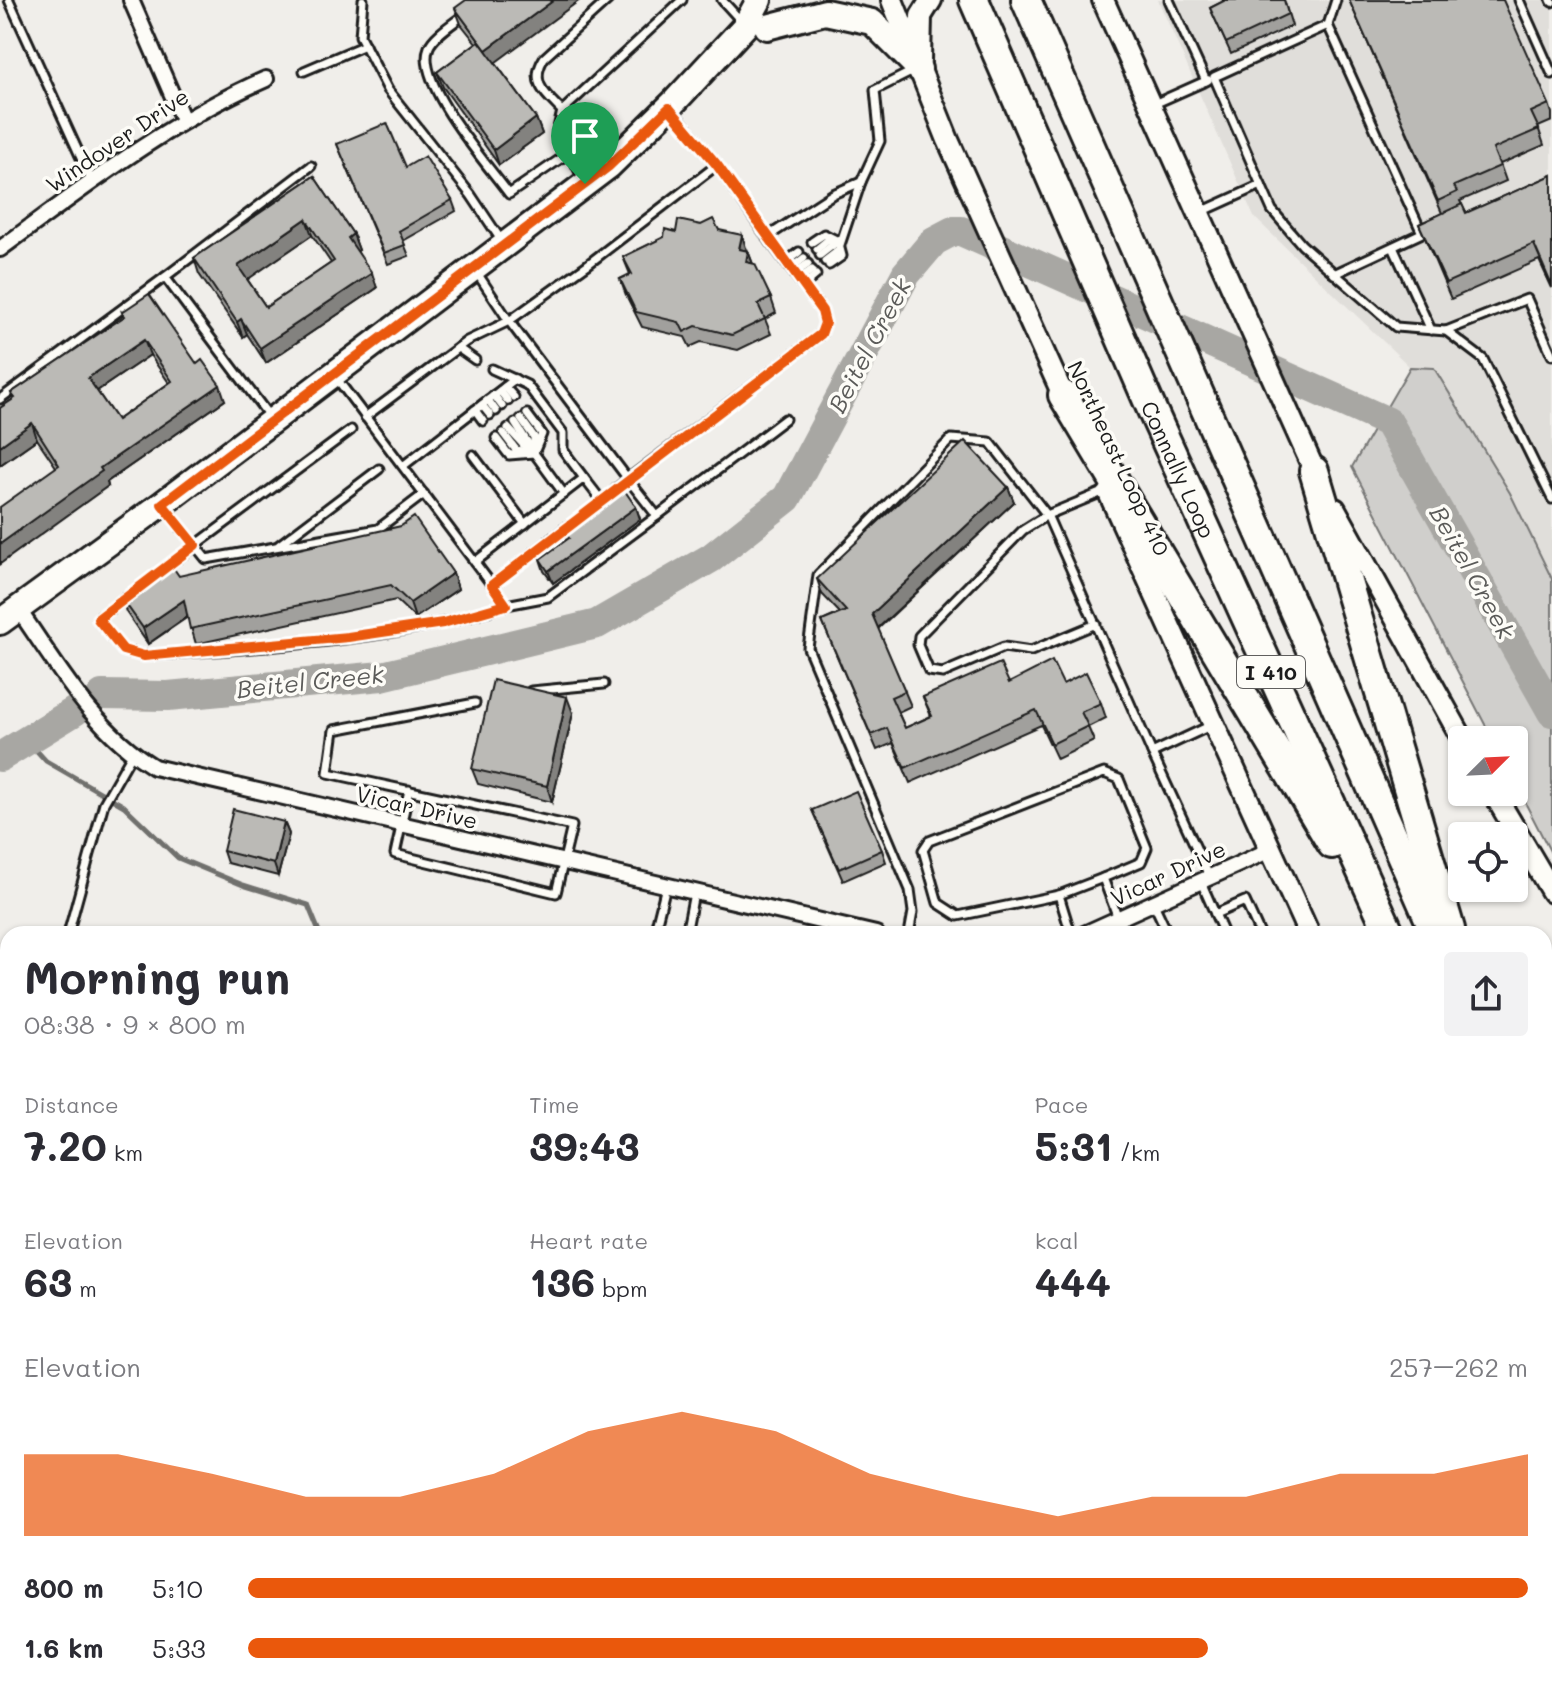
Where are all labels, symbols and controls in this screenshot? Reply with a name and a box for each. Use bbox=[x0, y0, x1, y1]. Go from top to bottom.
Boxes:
street label: Windover Drive bbox=[40, 81, 194, 199]
pin bbox=[551, 102, 619, 184]
icon: arrive bbox=[563, 114, 607, 158]
water label: Beitel Creek bbox=[821, 271, 918, 418]
street label: Northeast Loop 410 bbox=[1061, 356, 1177, 560]
street label: Connally Loop bbox=[1135, 396, 1223, 542]
water label: Beitel Creek bbox=[1424, 500, 1523, 645]
road number: I 410 bbox=[1237, 656, 1305, 688]
water label: Beitel Creek bbox=[235, 658, 386, 704]
north arrow bbox=[1448, 726, 1528, 806]
map controls bbox=[1448, 726, 1528, 902]
street label: Vicar Drive bbox=[353, 779, 481, 835]
button: locate bbox=[1448, 822, 1528, 902]
street label: Vicar Drive bbox=[1106, 834, 1230, 912]
text: Morning run bbox=[24, 948, 290, 1005]
button: share bbox=[1444, 952, 1528, 1036]
text: 08:38 · 9 × 800 m bbox=[24, 1007, 246, 1041]
text: Distance bbox=[24, 1090, 119, 1119]
text: Time bbox=[529, 1090, 579, 1119]
text: Pace bbox=[1035, 1090, 1088, 1119]
text: 7.20 bbox=[24, 1119, 107, 1171]
text: 39:43 bbox=[529, 1119, 639, 1171]
text: 5:31 bbox=[1035, 1119, 1112, 1171]
text: km bbox=[107, 1138, 143, 1167]
text: /km bbox=[1112, 1138, 1160, 1167]
text: Elevation bbox=[24, 1226, 123, 1255]
text: Heart rate bbox=[529, 1226, 648, 1255]
text: kcal bbox=[1035, 1226, 1079, 1255]
text: 63 bbox=[24, 1255, 72, 1307]
text: 136 bbox=[529, 1255, 595, 1307]
text: 444 bbox=[1035, 1255, 1111, 1307]
text: m bbox=[72, 1274, 97, 1303]
text: bpm bbox=[595, 1274, 647, 1303]
text: Elevation bbox=[24, 1350, 141, 1384]
text: 257–262 m bbox=[1389, 1350, 1528, 1384]
text: 800 m bbox=[24, 1571, 104, 1605]
text: 5:10 bbox=[152, 1571, 203, 1605]
text: 1.6 km bbox=[24, 1631, 103, 1665]
text: 5:33 bbox=[152, 1631, 206, 1665]

